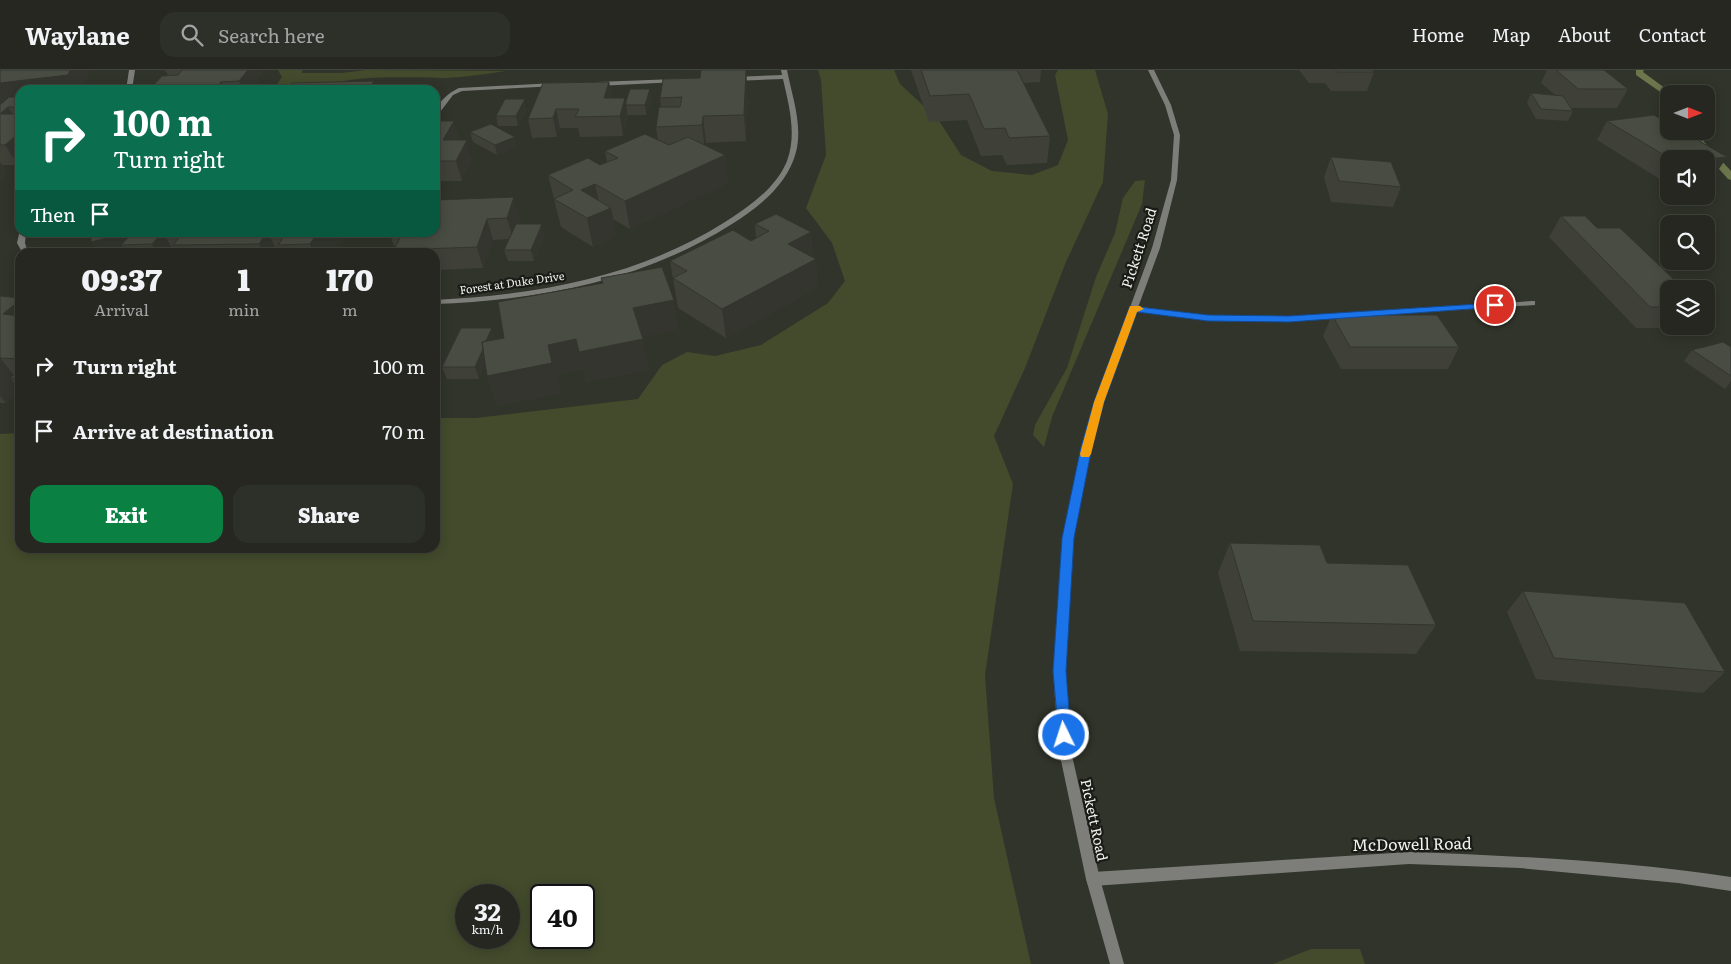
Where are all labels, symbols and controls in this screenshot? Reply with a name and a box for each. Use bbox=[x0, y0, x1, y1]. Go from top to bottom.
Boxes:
search box bbox=[160, 12, 510, 57]
text: Waylane bbox=[25, 17, 130, 52]
icon: search bbox=[178, 21, 206, 49]
text: Search here bbox=[218, 21, 325, 49]
text: Home bbox=[1412, 21, 1464, 48]
text: Map bbox=[1492, 21, 1530, 48]
text: About bbox=[1558, 21, 1611, 48]
text: Contact bbox=[1639, 21, 1706, 48]
north arrow bbox=[1660, 85, 1715, 140]
map controls bbox=[1660, 85, 1715, 335]
text: 100 m bbox=[113, 95, 213, 147]
icon: right bbox=[30, 105, 95, 170]
text: Turn right bbox=[113, 142, 225, 175]
button: sound bbox=[1660, 150, 1715, 205]
text: Then bbox=[30, 200, 76, 228]
icon: arrive bbox=[86, 200, 114, 228]
street label: Pickett Road bbox=[1116, 204, 1161, 290]
button: search bbox=[1660, 215, 1715, 270]
text: 09:37 bbox=[81, 256, 162, 300]
text: 1 bbox=[238, 256, 250, 300]
text: 170 bbox=[326, 256, 374, 300]
street label: Forest at Duke Drive bbox=[458, 267, 566, 297]
button: layers bbox=[1660, 280, 1715, 335]
pin bbox=[1474, 284, 1516, 326]
icon: arrive bbox=[1481, 291, 1509, 319]
text: Arrival bbox=[94, 297, 149, 321]
text: min bbox=[228, 297, 260, 321]
text: m bbox=[342, 297, 358, 321]
icon: right bbox=[30, 352, 58, 380]
text: Turn right bbox=[73, 352, 177, 380]
text: 100 m bbox=[373, 352, 425, 380]
icon: arrive bbox=[30, 417, 58, 445]
text: Arrive at destination bbox=[73, 417, 274, 445]
text: 70 m bbox=[382, 417, 425, 445]
button: Exit bbox=[30, 485, 223, 543]
button: Share bbox=[233, 485, 425, 543]
position arrow bbox=[1037, 708, 1089, 760]
street label: Pickett Road bbox=[1077, 777, 1114, 863]
street label: McDowell Road bbox=[1352, 830, 1472, 856]
speed limit sign: 40 bbox=[530, 884, 595, 949]
text: 32 bbox=[474, 892, 501, 929]
text: km/h bbox=[472, 920, 503, 938]

